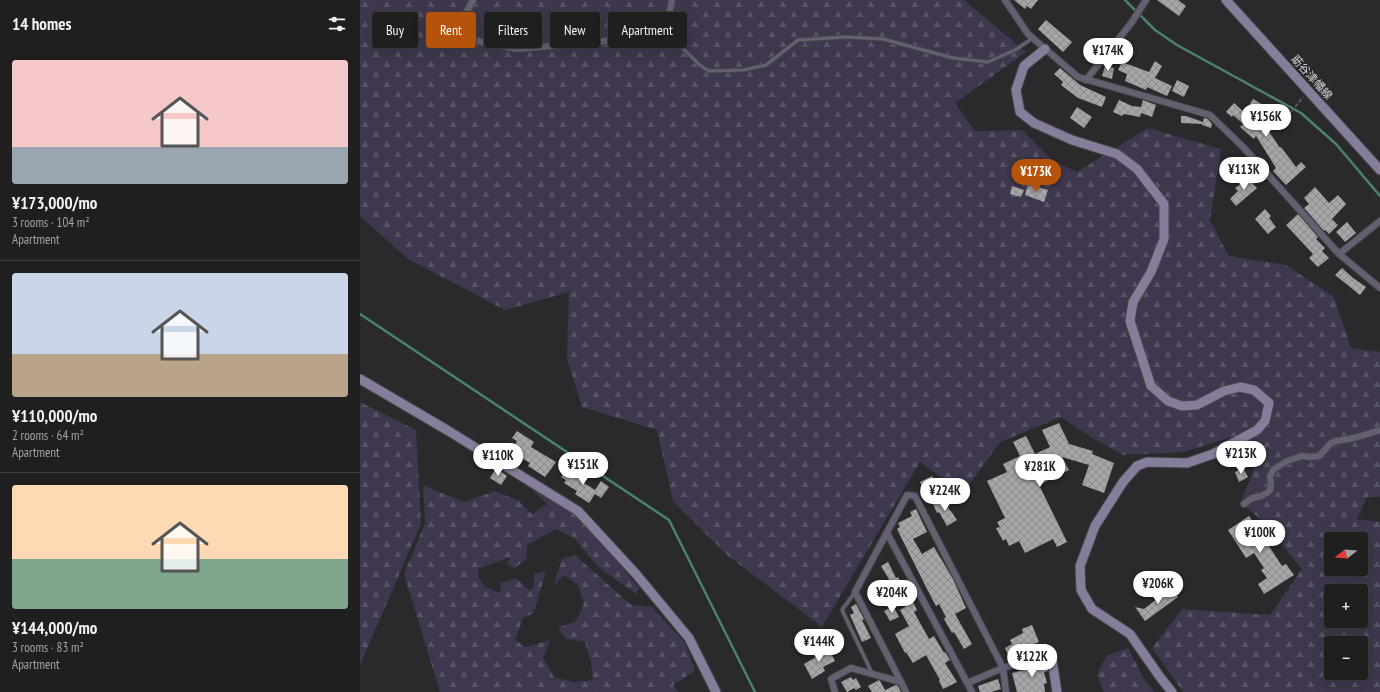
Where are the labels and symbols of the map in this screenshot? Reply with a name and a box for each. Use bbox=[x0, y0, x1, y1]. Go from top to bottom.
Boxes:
pin: ¥174K bbox=[1080, 38, 1136, 72]
street label: 莇谷津幡線 bbox=[1288, 52, 1336, 102]
pin: ¥156K bbox=[1238, 104, 1294, 138]
pin: ¥113K bbox=[1216, 157, 1272, 191]
pin: ¥173K bbox=[1008, 159, 1064, 193]
pin: ¥213K bbox=[1213, 441, 1269, 475]
pin: ¥110K bbox=[470, 443, 526, 477]
pin: ¥151K bbox=[555, 452, 611, 486]
pin: ¥281K bbox=[1012, 454, 1068, 488]
pin: ¥224K bbox=[917, 478, 973, 512]
pin: ¥100K bbox=[1232, 520, 1288, 554]
north arrow bbox=[1324, 532, 1368, 576]
pin: ¥206K bbox=[1130, 571, 1186, 605]
pin: ¥204K bbox=[864, 580, 920, 614]
pin: ¥144K bbox=[791, 629, 847, 663]
pin: ¥122K bbox=[1004, 644, 1060, 678]

